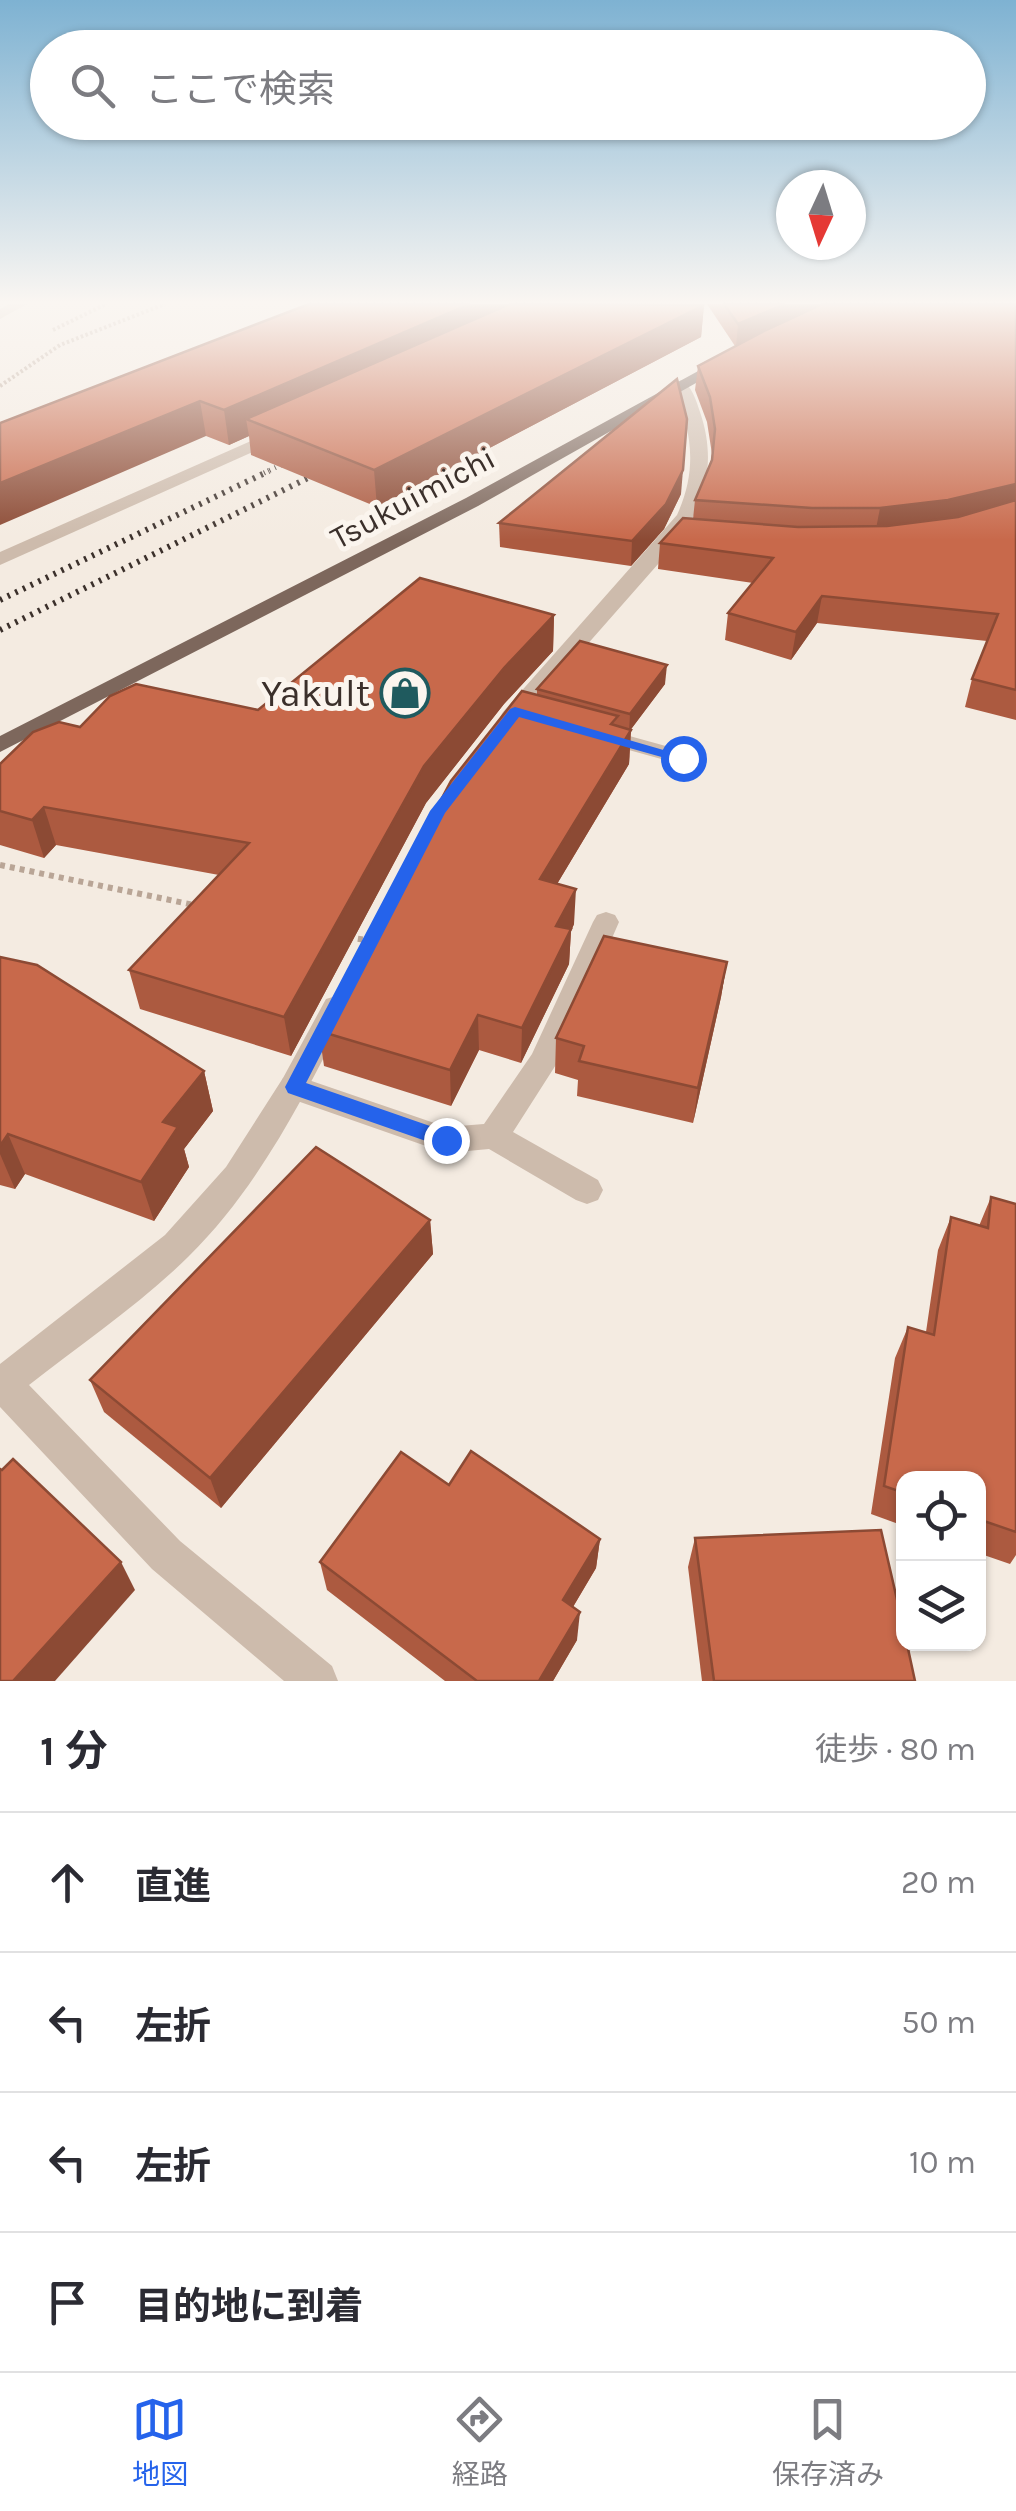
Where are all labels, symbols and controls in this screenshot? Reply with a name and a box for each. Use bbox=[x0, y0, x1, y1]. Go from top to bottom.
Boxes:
search box bbox=[30, 30, 986, 140]
icon: search bbox=[65, 58, 120, 113]
text: ここで検索 bbox=[145, 67, 335, 112]
north arrow bbox=[776, 170, 866, 260]
street label: Tsukuimichi bbox=[324, 439, 502, 557]
shop icon: Yakult bbox=[379, 667, 431, 719]
place label: Yakult bbox=[261, 671, 370, 716]
route start bbox=[661, 736, 707, 782]
route end bbox=[424, 1118, 470, 1164]
map controls bbox=[896, 1471, 986, 1651]
button: locate bbox=[896, 1471, 986, 1561]
button: layers bbox=[896, 1561, 986, 1651]
text: 1 分 bbox=[40, 1726, 108, 1776]
text: 徒歩 · 80 m bbox=[815, 1731, 976, 1768]
icon: ahead bbox=[40, 1855, 95, 1910]
text: 直進 bbox=[135, 1864, 211, 1909]
text: 20 m bbox=[901, 1864, 976, 1901]
icon: left bbox=[40, 1995, 95, 2050]
text: 左折 bbox=[135, 2004, 211, 2049]
text: 50 m bbox=[901, 2004, 976, 2041]
icon: left bbox=[40, 2135, 95, 2190]
text: 左折 bbox=[135, 2144, 211, 2189]
text: 10 m bbox=[909, 2144, 976, 2181]
icon: arrive bbox=[40, 2275, 95, 2330]
text: 目的地に到着 bbox=[135, 2284, 363, 2329]
tab: 地図 bbox=[132, 2392, 188, 2492]
tab: 経路 bbox=[452, 2392, 508, 2492]
tab: 保存済み bbox=[772, 2392, 884, 2492]

